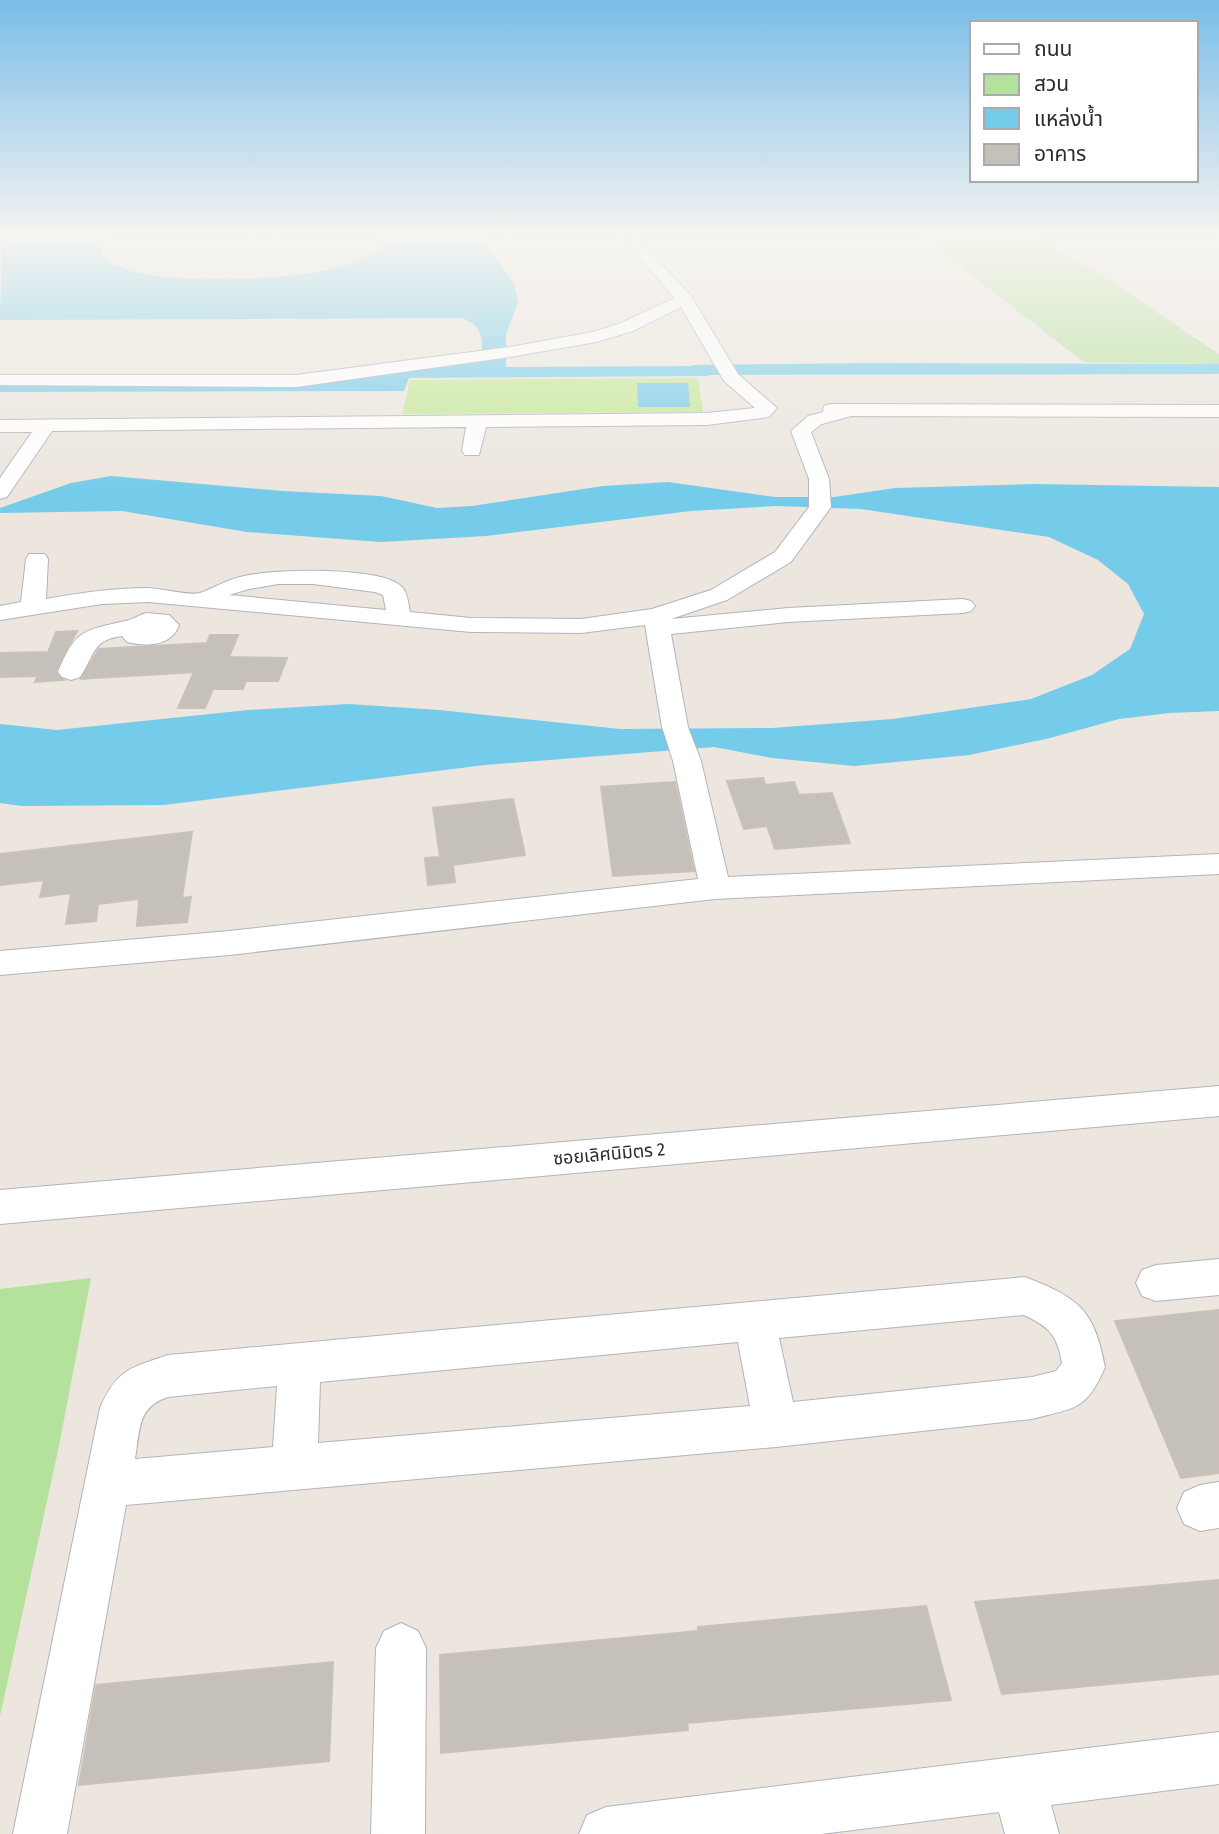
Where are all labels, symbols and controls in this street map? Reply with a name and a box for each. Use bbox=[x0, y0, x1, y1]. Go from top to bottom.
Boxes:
legend bbox=[970, 21, 1198, 182]
text: ถนน bbox=[1034, 36, 1072, 62]
text: สวน bbox=[1034, 71, 1069, 97]
text: แหล่งน้ำ bbox=[1034, 104, 1103, 132]
text: อาคาร bbox=[1034, 141, 1086, 167]
street label: ซอยเลิศนิมิตร 2 bbox=[552, 1138, 666, 1170]

